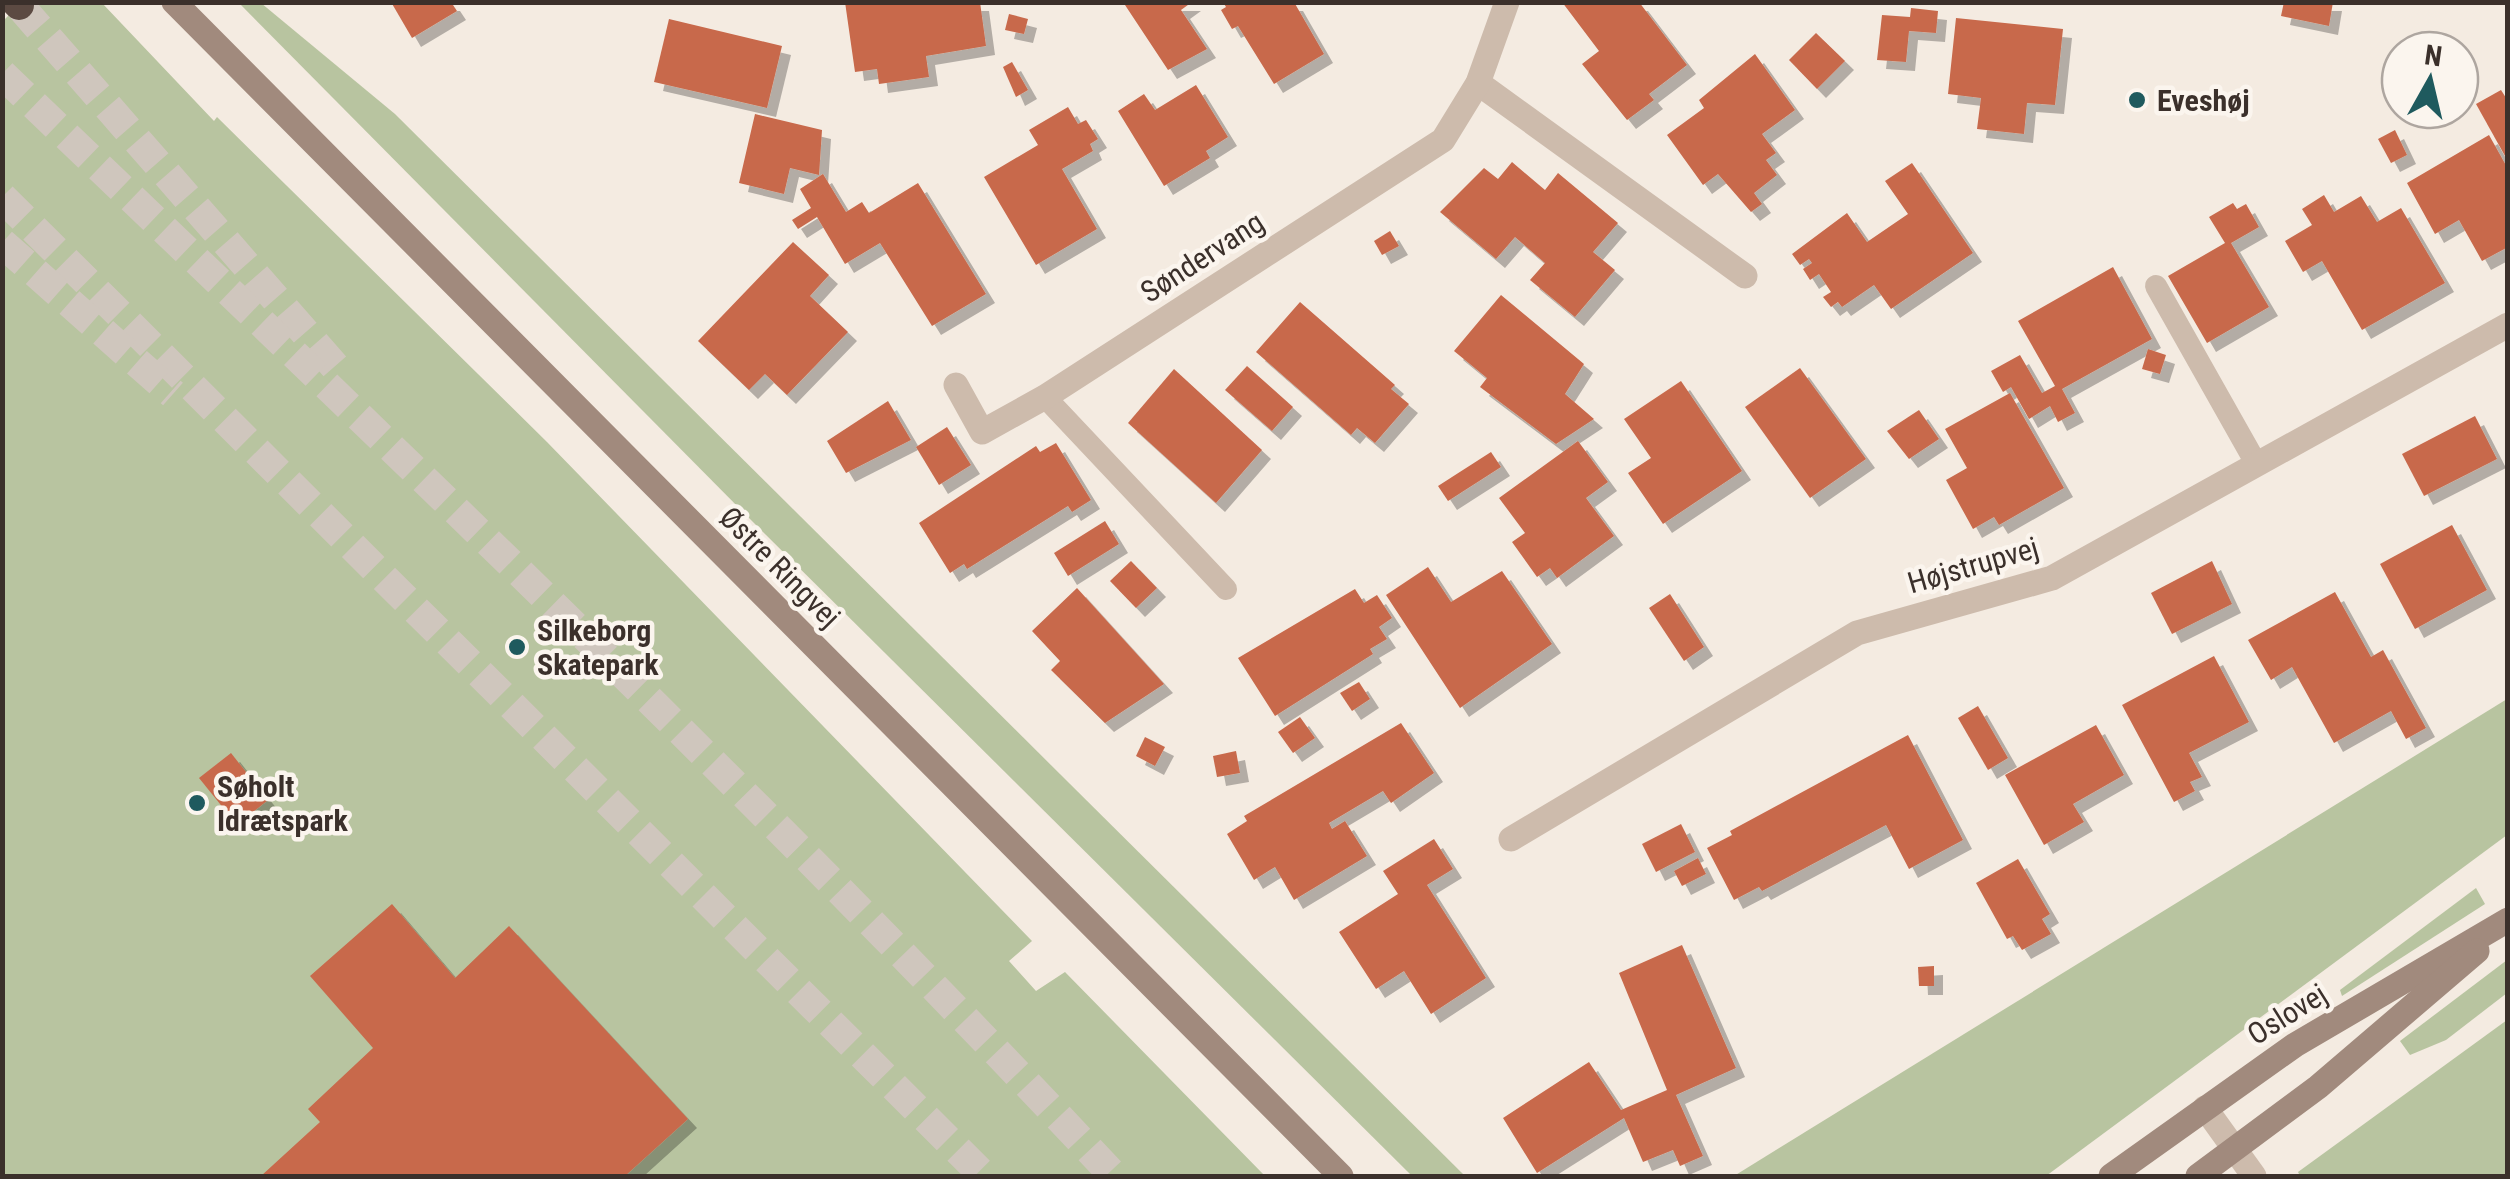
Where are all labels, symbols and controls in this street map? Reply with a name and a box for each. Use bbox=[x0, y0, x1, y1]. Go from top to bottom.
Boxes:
north arrow bbox=[2380, 30, 2480, 130]
text: N bbox=[2423, 38, 2444, 73]
place label: Eveshøj bbox=[2157, 83, 2250, 118]
marker: Eveshøj bbox=[2126, 89, 2148, 111]
street label: Søndervang bbox=[1134, 204, 1270, 310]
street label: Østre Ringvej bbox=[712, 499, 848, 635]
street label: Højstrupvej bbox=[1904, 530, 2042, 600]
place label: Silkeborg Skatepark bbox=[537, 613, 659, 682]
marker: Silkeborg Skatepark bbox=[506, 636, 528, 658]
place label: Søholt Idrætspark bbox=[217, 769, 348, 838]
marker: Søholt Idrætspark bbox=[186, 792, 208, 814]
street label: Oslovej bbox=[2241, 976, 2333, 1052]

